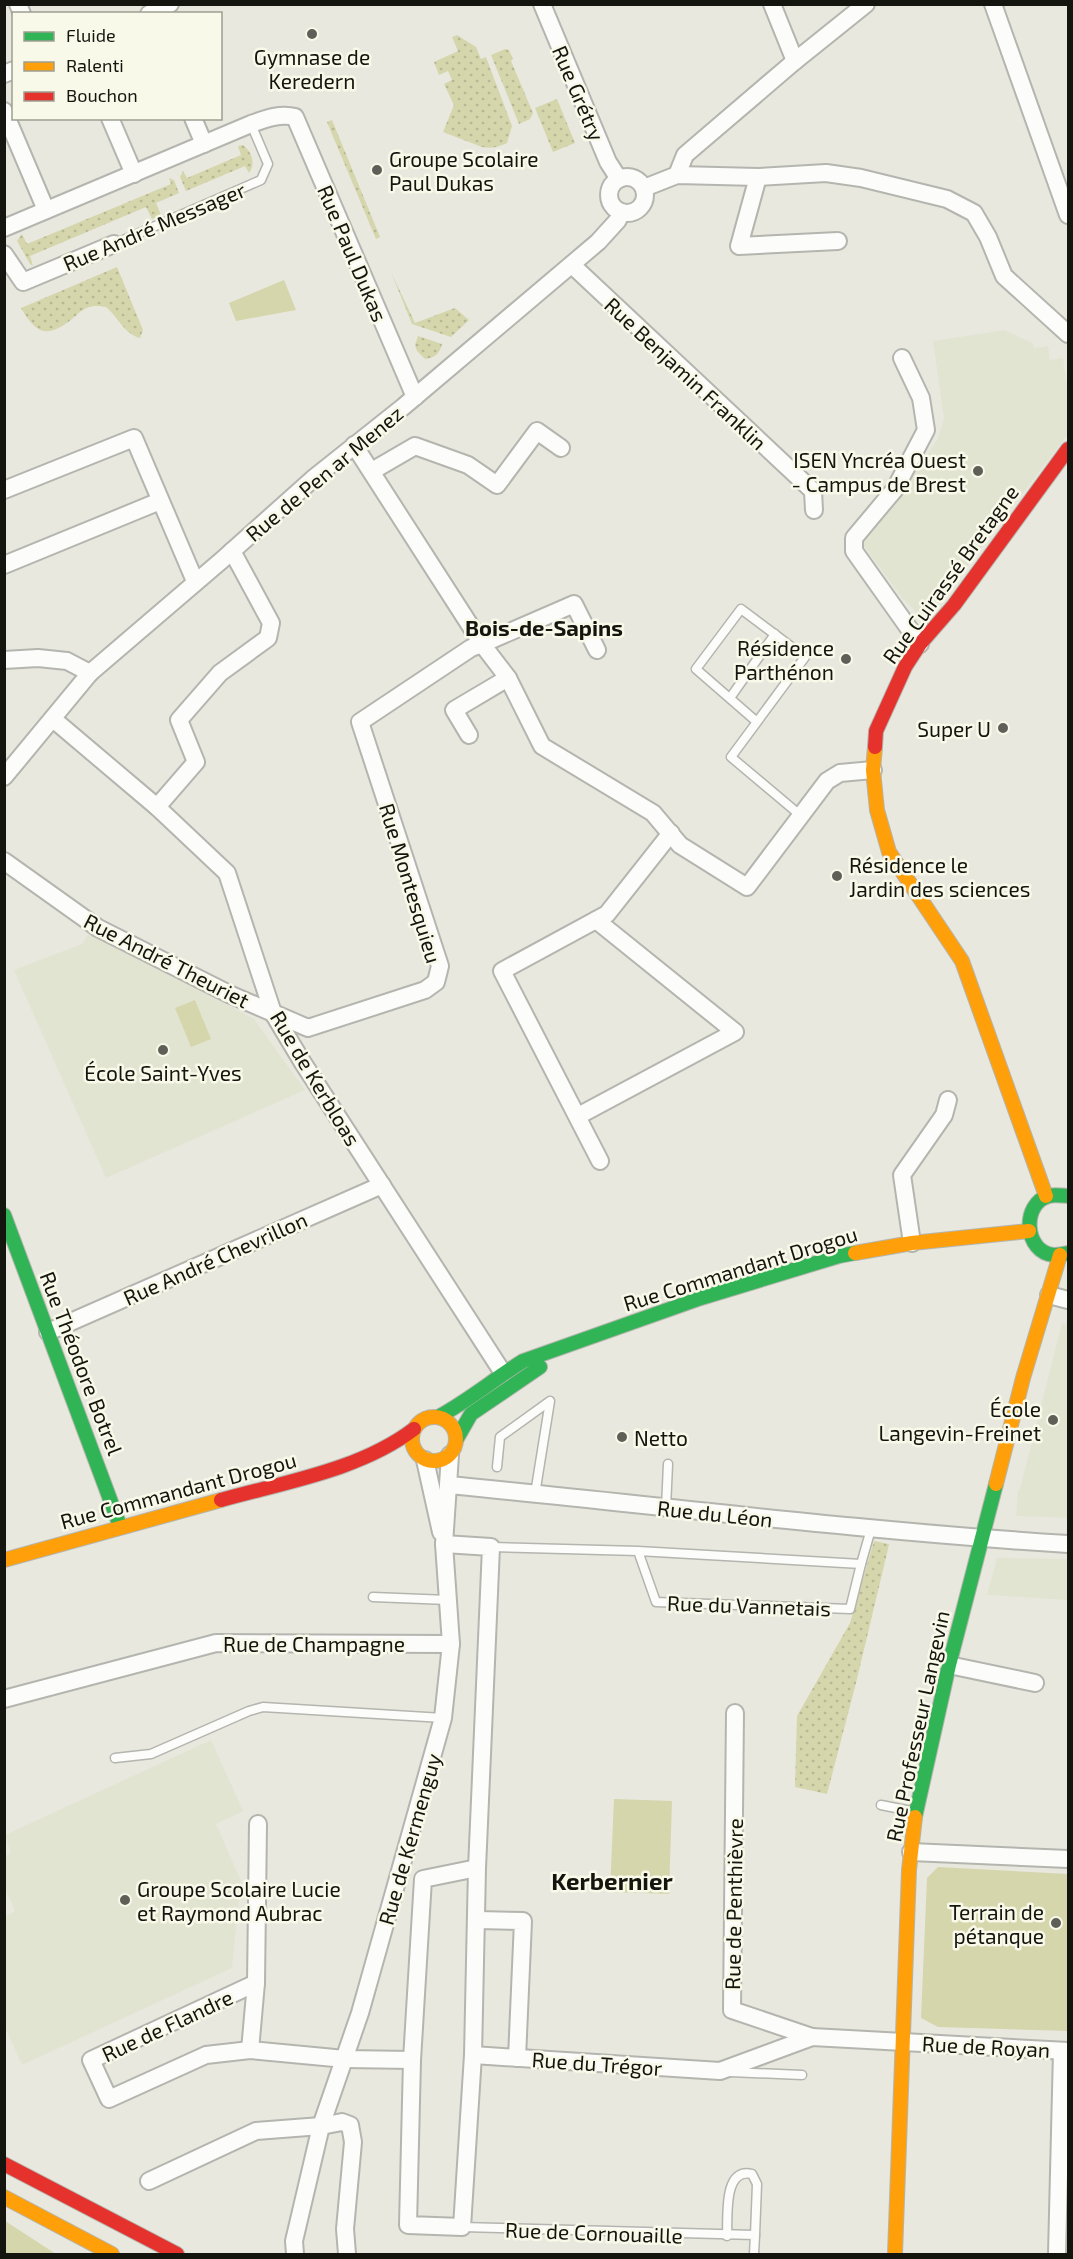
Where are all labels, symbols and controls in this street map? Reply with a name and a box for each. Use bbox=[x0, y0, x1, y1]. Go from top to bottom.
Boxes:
legend bbox=[12, 12, 222, 120]
text: Fluide bbox=[66, 24, 116, 46]
marker: Gymnase de Keredern bbox=[305, 27, 319, 41]
street label: Rue Grétry bbox=[548, 42, 610, 144]
place label: Gymnase de Keredern bbox=[254, 44, 370, 93]
text: Ralenti bbox=[66, 54, 124, 76]
text: Bouchon bbox=[66, 84, 138, 106]
place label: Groupe Scolaire Paul Dukas bbox=[389, 146, 539, 195]
marker: Groupe Scolaire Paul Dukas bbox=[370, 163, 384, 177]
street label: Rue André Messager bbox=[59, 176, 249, 276]
street label: Rue Paul Dukas bbox=[313, 181, 393, 325]
street label: Rue Benjamin Franklin bbox=[599, 292, 772, 455]
street label: Rue de Pen ar Menez bbox=[240, 400, 408, 546]
place label: ISEN Yncréa Ouest - Campus de Brest bbox=[791, 447, 966, 496]
marker: ISEN Yncréa Ouest - Campus de Brest bbox=[971, 464, 985, 478]
street label: Rue Cuirassé Bretagne bbox=[877, 480, 1023, 668]
district label: Bois-de-Sapins bbox=[465, 614, 623, 640]
place label: Résidence Parthénon bbox=[734, 635, 834, 684]
marker: Résidence Parthénon bbox=[839, 652, 853, 666]
place label: Super U bbox=[917, 716, 991, 741]
marker: Super U bbox=[996, 721, 1010, 735]
street label: Rue Montesquieu bbox=[375, 800, 447, 966]
place label: Résidence le Jardin des sciences bbox=[849, 852, 1030, 901]
marker: Résidence le Jardin des sciences bbox=[830, 869, 844, 883]
street label: Rue André Theuriet bbox=[80, 908, 254, 1012]
street label: Rue de Kerbloas bbox=[266, 1006, 366, 1150]
marker: École Saint-Yves bbox=[156, 1043, 170, 1057]
place label: École Saint-Yves bbox=[84, 1060, 242, 1085]
street label: Rue André Chevrillon bbox=[119, 1206, 311, 1310]
street label: Rue Commandant Drogou bbox=[620, 1220, 860, 1316]
street label: Rue Théodore Botrel bbox=[35, 1268, 129, 1459]
place label: École Langevin-Freinet bbox=[879, 1396, 1041, 1445]
marker: École Langevin-Freinet bbox=[1046, 1413, 1060, 1427]
place label: Netto bbox=[634, 1425, 688, 1450]
marker: Netto bbox=[615, 1430, 629, 1444]
street label: Rue Commandant Drogou bbox=[57, 1446, 299, 1534]
street label: Rue du Léon bbox=[656, 1495, 774, 1531]
street label: Rue du Vannetais bbox=[667, 1590, 831, 1620]
street label: Rue Professeur Langevin bbox=[880, 1608, 954, 1844]
street label: Rue de Champagne bbox=[223, 1631, 405, 1656]
street label: Rue de Kermenguy bbox=[373, 1750, 445, 1928]
street label: Rue de Penthièvre bbox=[719, 1818, 747, 1990]
district label: Kerbernier bbox=[551, 1866, 673, 1895]
place label: Groupe Scolaire Lucie et Raymond Aubrac bbox=[137, 1876, 341, 1925]
marker: Groupe Scolaire Lucie et Raymond Aubrac bbox=[118, 1893, 132, 1907]
place label: Terrain de pétanque bbox=[949, 1899, 1044, 1948]
marker: Terrain de pétanque bbox=[1049, 1916, 1063, 1930]
street label: Rue de Flandre bbox=[98, 1984, 236, 2066]
street label: Rue de Royan bbox=[921, 2030, 1051, 2062]
street label: Rue du Trégor bbox=[531, 2046, 664, 2080]
street label: Rue de Cornouaille bbox=[505, 2216, 683, 2248]

